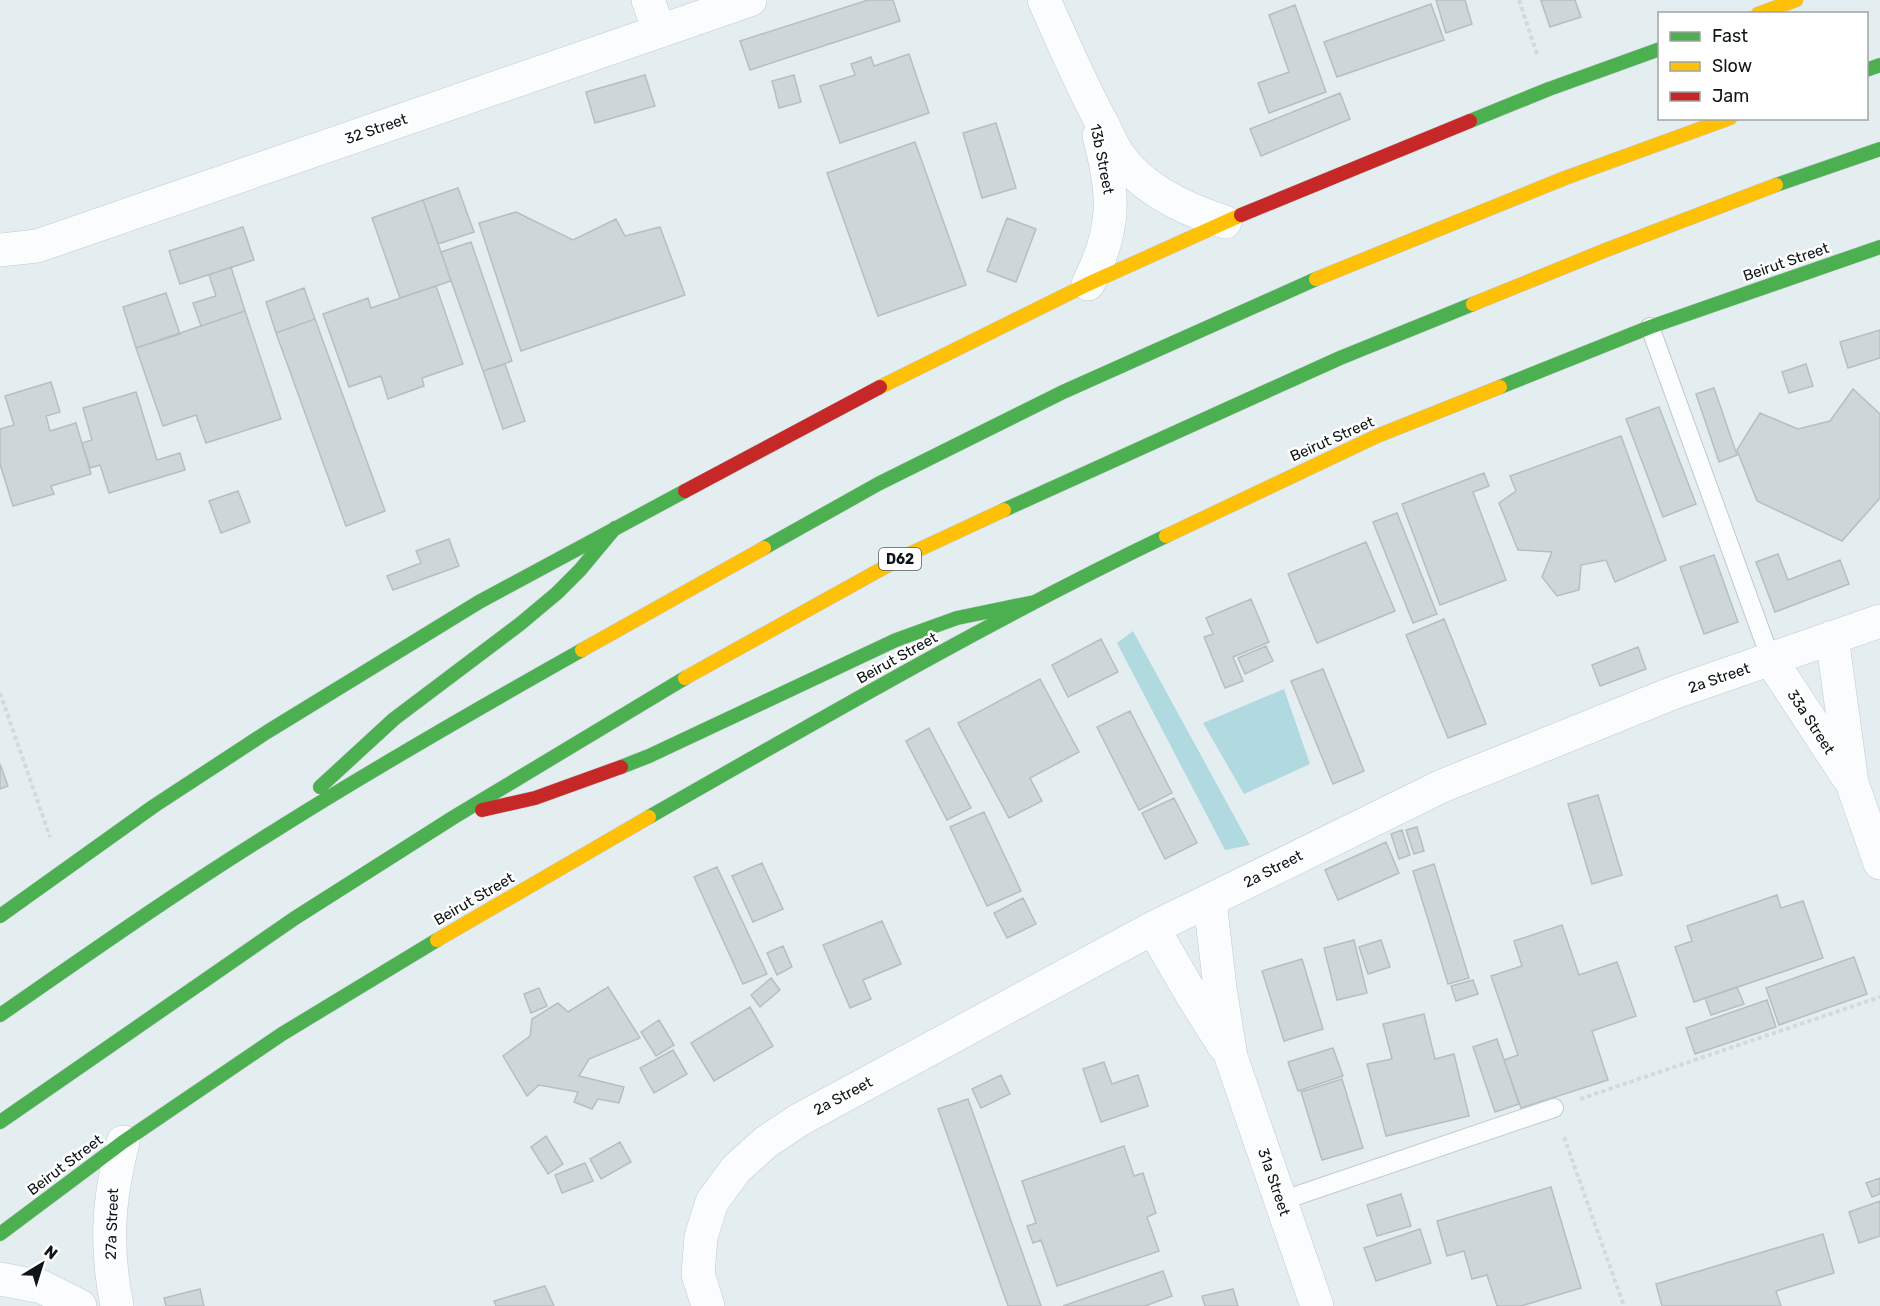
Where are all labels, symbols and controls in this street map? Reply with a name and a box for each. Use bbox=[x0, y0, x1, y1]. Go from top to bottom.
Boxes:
legend bbox=[1658, 12, 1868, 120]
text: Fast bbox=[1712, 25, 1748, 47]
text: Slow bbox=[1712, 55, 1752, 77]
text: Jam bbox=[1712, 85, 1749, 107]
street label: 32 Street bbox=[342, 110, 410, 148]
street label: 13b Street bbox=[1086, 122, 1118, 196]
street label: Beirut Street bbox=[1741, 239, 1831, 285]
street label: Beirut Street bbox=[1287, 412, 1377, 465]
road number: D62 bbox=[879, 548, 921, 570]
street label: Beirut Street bbox=[853, 628, 941, 688]
street label: 2a Street bbox=[1686, 659, 1752, 697]
street label: 33a Street bbox=[1783, 686, 1839, 758]
street label: 2a Street bbox=[1240, 846, 1306, 892]
street label: Beirut Street bbox=[431, 869, 517, 929]
street label: 2a Street bbox=[810, 1073, 876, 1119]
street label: Beirut Street bbox=[24, 1131, 106, 1199]
street label: 31a Street bbox=[1254, 1146, 1294, 1218]
street label: 27a Street bbox=[102, 1188, 122, 1260]
north arrow bbox=[12, 1234, 72, 1294]
text: N bbox=[41, 1242, 61, 1264]

